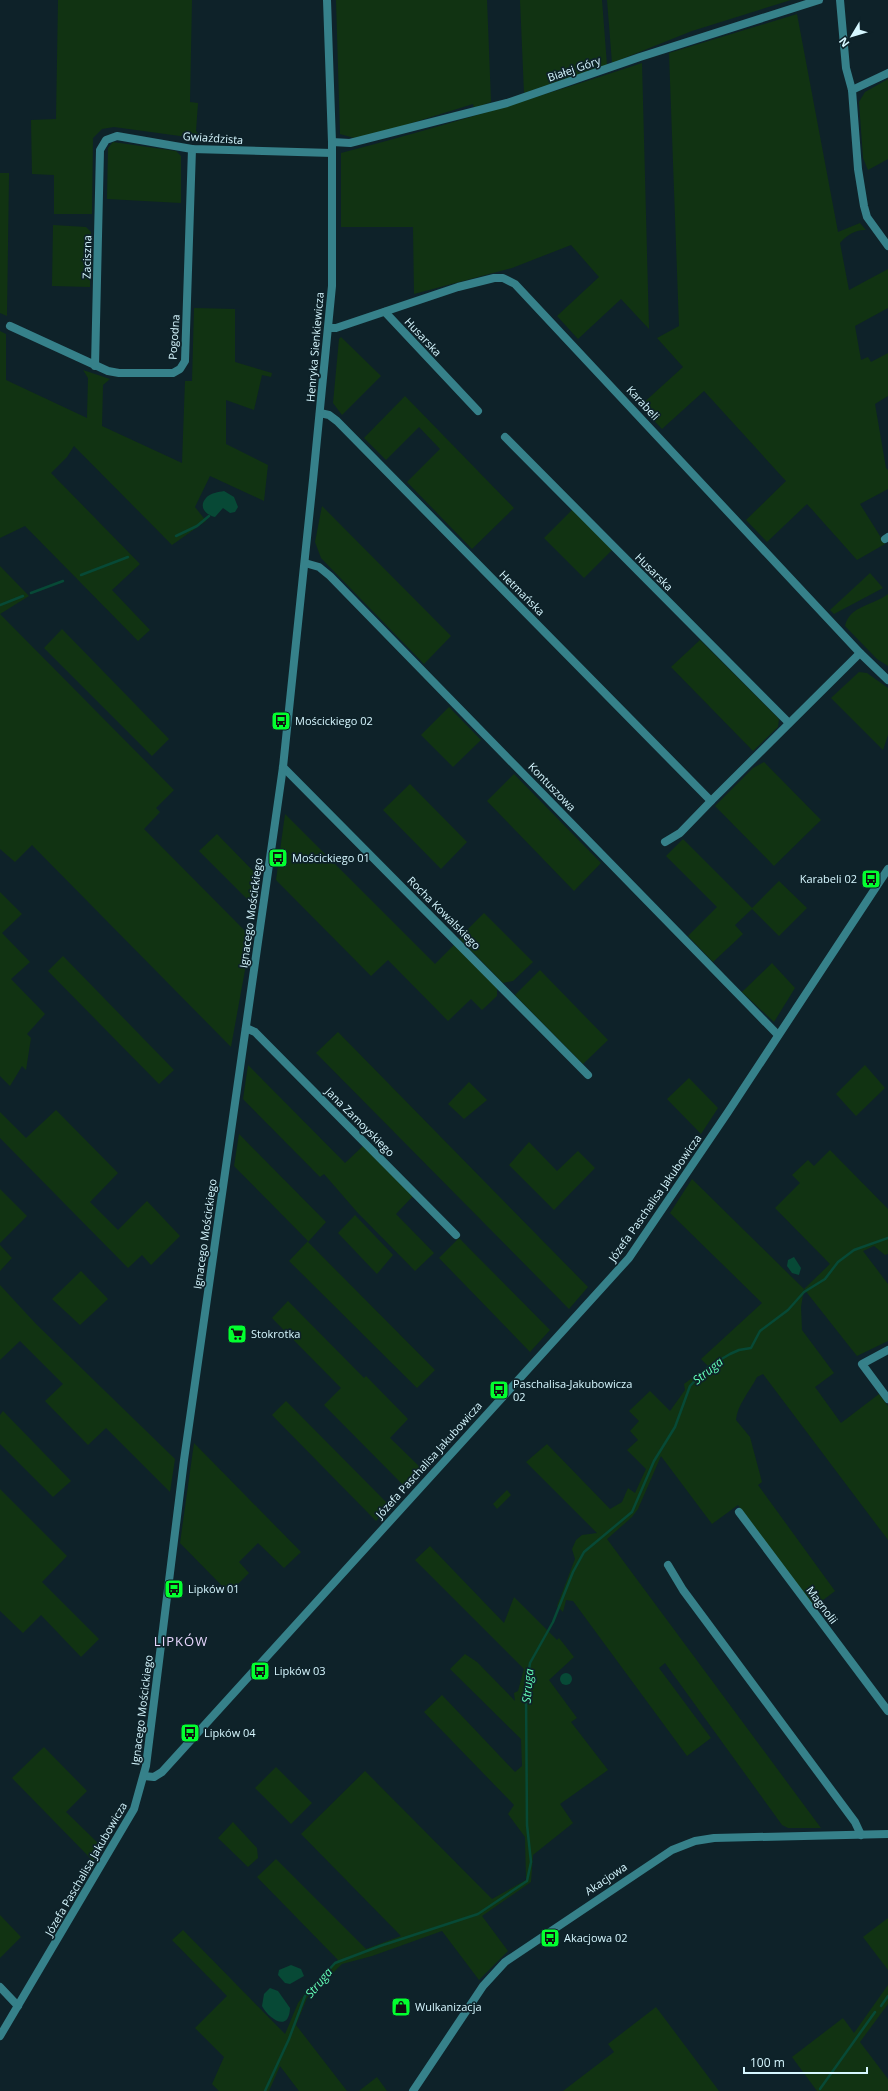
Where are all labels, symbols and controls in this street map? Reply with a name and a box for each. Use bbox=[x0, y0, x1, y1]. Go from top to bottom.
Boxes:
north arrow bbox=[832, 16, 872, 56]
text: N bbox=[835, 34, 852, 51]
street label: Białej Góry bbox=[545, 52, 603, 85]
street label: Gwiaździsta bbox=[182, 128, 244, 147]
street label: Zaciszna bbox=[79, 235, 94, 279]
street label: Henryka Sienkiewicza bbox=[302, 291, 327, 402]
street label: Pogodna bbox=[164, 314, 183, 360]
street label: Husarska bbox=[402, 314, 445, 359]
street label: Karabeli bbox=[624, 382, 663, 423]
street label: Husarska bbox=[632, 549, 677, 594]
street label: Hetmańska bbox=[496, 567, 548, 619]
bus stop icon: Mościckiego 02 bbox=[270, 710, 292, 732]
place label: Mościckiego 02 bbox=[295, 713, 373, 728]
street label: Kontuszowa bbox=[525, 759, 579, 814]
bus stop icon: Mościckiego 01 bbox=[267, 847, 289, 869]
place label: Mościckiego 01 bbox=[292, 850, 370, 865]
street label: Ignacego Mościckiego bbox=[235, 856, 266, 969]
bus stop icon: Karabeli 02 bbox=[860, 868, 882, 890]
place label: Karabeli 02 bbox=[800, 871, 857, 886]
street label: Rocha Kowalskiego bbox=[404, 873, 484, 953]
street label: Jana Zamoyskiego bbox=[322, 1083, 398, 1160]
street label: Józefa Paschalisa Jakubowicza bbox=[604, 1131, 704, 1265]
street label: Ignacego Mościckiego bbox=[189, 1177, 220, 1290]
supermarket icon: Stokrotka bbox=[226, 1323, 248, 1345]
place label: Stokrotka bbox=[251, 1326, 300, 1341]
water label: Struga bbox=[689, 1353, 727, 1388]
place label: Paschalisa-Jakubowicza 02 bbox=[513, 1376, 632, 1404]
bus stop icon: Paschalisa-Jakubowicza 02 bbox=[488, 1379, 510, 1401]
street label: Józefa Paschalisa Jakubowicza bbox=[371, 1398, 485, 1522]
bus stop icon: Lipków 01 bbox=[163, 1578, 185, 1600]
place label: Lipków 01 bbox=[188, 1581, 240, 1596]
street label: Magnolii bbox=[803, 1583, 842, 1627]
district label: LIPKÓW bbox=[154, 1632, 208, 1650]
street label: Ignacego Mościckiego bbox=[127, 1653, 156, 1766]
bus stop icon: Lipków 03 bbox=[249, 1660, 271, 1682]
place label: Lipków 03 bbox=[274, 1663, 326, 1678]
water label: Struga bbox=[518, 1668, 537, 1704]
bus stop icon: Lipków 04 bbox=[179, 1722, 201, 1744]
place label: Lipków 04 bbox=[204, 1725, 256, 1740]
street label: Józefa Paschalisa Jakubowicza bbox=[41, 1799, 130, 1939]
street label: Akacjowa bbox=[582, 1859, 630, 1898]
bus stop icon: Akacjowa 02 bbox=[539, 1927, 561, 1949]
place label: Akacjowa 02 bbox=[564, 1930, 628, 1945]
water label: Struga bbox=[301, 1964, 336, 2001]
shop icon: Wulkanizacja bbox=[390, 1996, 412, 2018]
place label: Wulkanizacja bbox=[415, 1999, 482, 2014]
scale bar bbox=[744, 2049, 867, 2075]
text: 100 m bbox=[750, 2054, 785, 2071]

